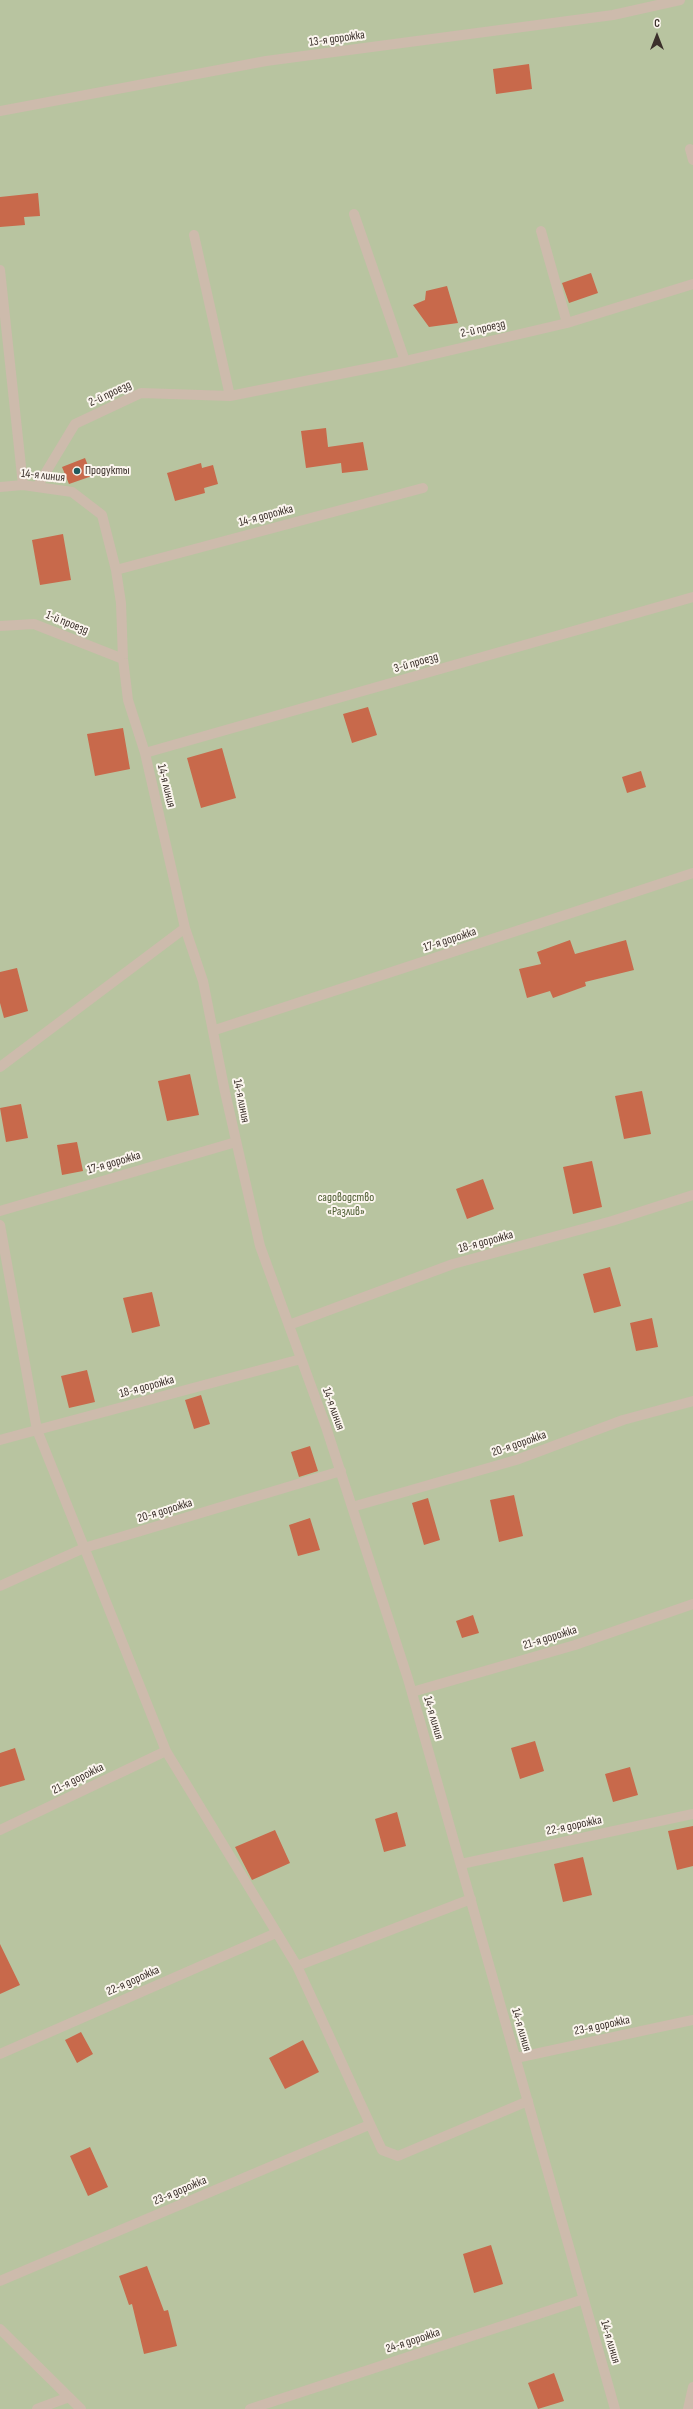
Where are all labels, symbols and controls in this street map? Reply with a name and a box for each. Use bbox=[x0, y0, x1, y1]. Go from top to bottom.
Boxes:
north arrow bbox=[637, 16, 677, 56]
text: С bbox=[654, 17, 660, 30]
street label: 13-я дорожка bbox=[308, 28, 366, 50]
street label: 2-й проезд bbox=[459, 317, 507, 341]
street label: 2-й проезд bbox=[86, 378, 134, 410]
place label: Продукты bbox=[85, 464, 130, 478]
marker: Продукты bbox=[72, 466, 82, 476]
street label: 14-я линия bbox=[20, 467, 66, 485]
street label: 14-я дорожка bbox=[237, 502, 295, 530]
street label: 1-й проезд bbox=[44, 608, 90, 638]
street label: 3-й проезд bbox=[392, 650, 440, 676]
street label: 14-я линия bbox=[154, 763, 178, 809]
street label: 17-я дорожка bbox=[422, 925, 478, 955]
street label: 14-я линия bbox=[230, 1078, 252, 1124]
street label: 17-я дорожка bbox=[86, 1149, 142, 1177]
park label: садоводство «Разлив» bbox=[318, 1191, 374, 1219]
street label: 18-я дорожка bbox=[457, 1228, 515, 1256]
street label: 18-я дорожка bbox=[118, 1373, 176, 1401]
street label: 14-я линия bbox=[319, 1386, 347, 1432]
street label: 20-я дорожка bbox=[490, 1428, 548, 1460]
street label: 20-я дорожка bbox=[136, 1496, 194, 1526]
street label: 21-я дорожка bbox=[521, 1623, 579, 1653]
street label: 14-я линия bbox=[420, 1695, 446, 1741]
street label: 21-я дорожка bbox=[50, 1760, 106, 1798]
street label: 22-я дорожка bbox=[545, 1813, 603, 1839]
street label: 22-я дорожка bbox=[104, 1963, 162, 1999]
street label: 14-я линия bbox=[508, 2007, 534, 2053]
street label: 23-я дорожка bbox=[573, 2013, 631, 2039]
street label: 23-я дорожка bbox=[151, 2173, 209, 2209]
street label: 14-я линия bbox=[597, 2319, 623, 2365]
street label: 24-я дорожка bbox=[384, 2325, 442, 2357]

